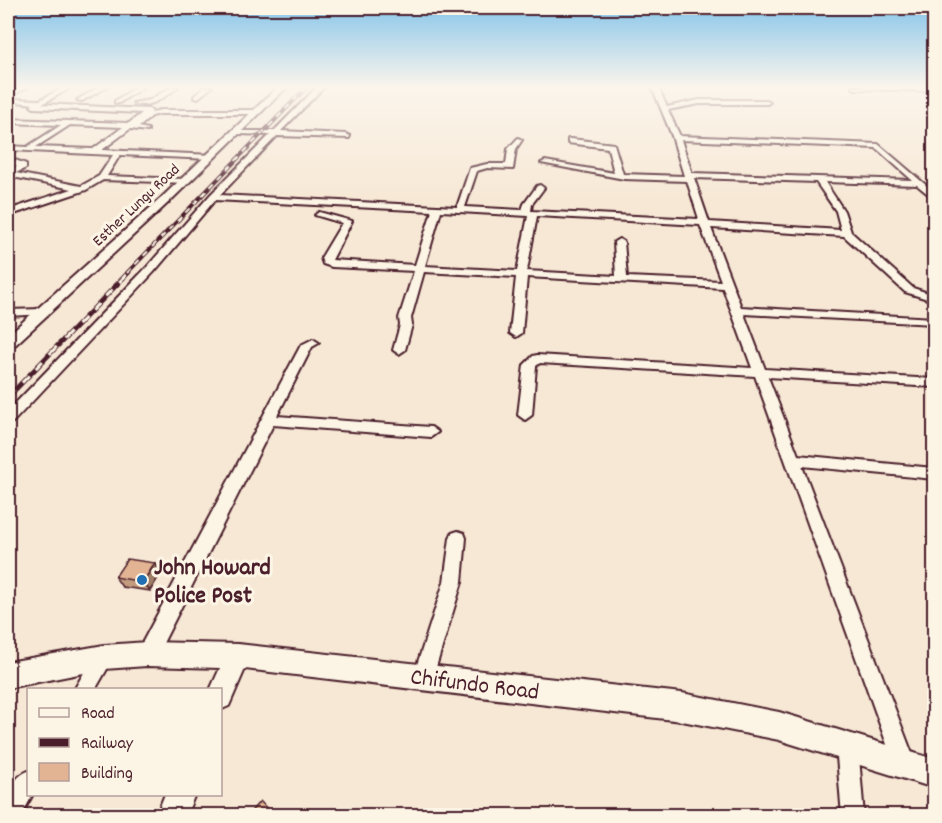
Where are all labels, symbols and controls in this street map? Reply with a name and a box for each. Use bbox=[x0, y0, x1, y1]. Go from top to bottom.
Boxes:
street label: Esther Lungu Road bbox=[88, 159, 186, 253]
place label: John Howard Police Post bbox=[154, 552, 271, 614]
marker: John Howard Police Post bbox=[135, 573, 149, 587]
street label: Chifundo Road bbox=[408, 661, 541, 711]
legend bbox=[27, 688, 222, 796]
text: Road bbox=[81, 702, 115, 727]
text: Railway bbox=[81, 732, 134, 757]
text: Building bbox=[81, 762, 133, 787]

